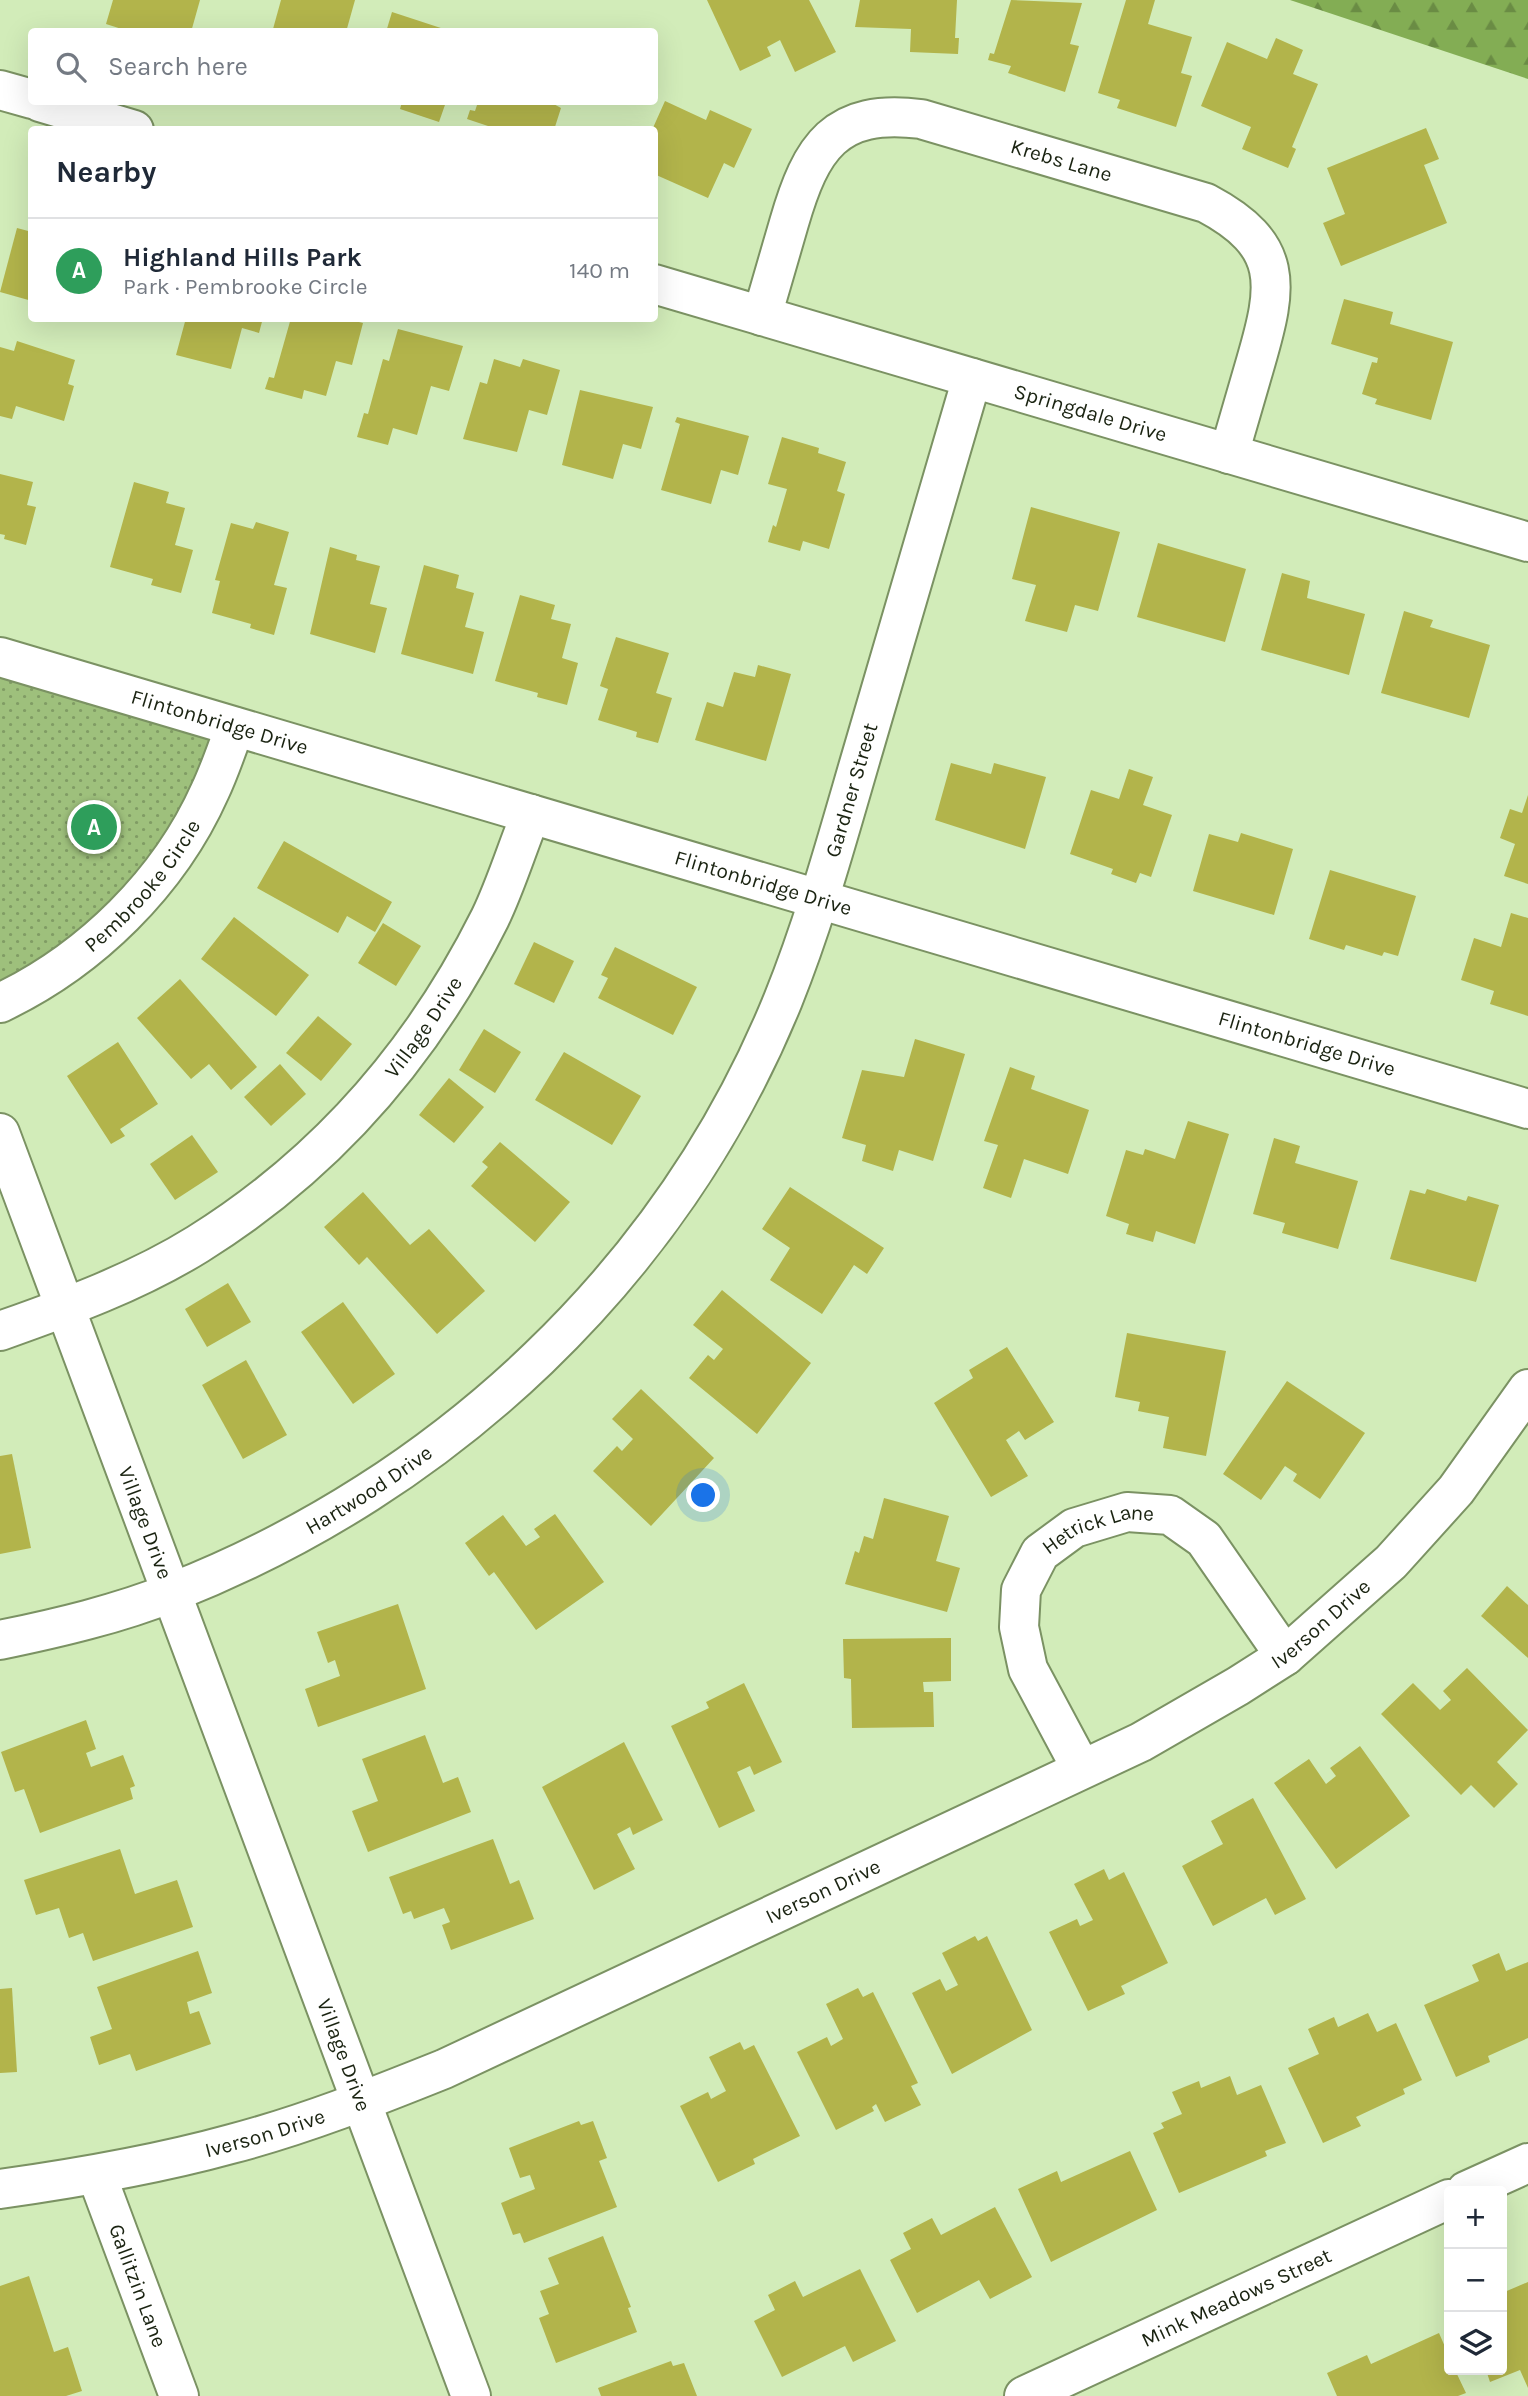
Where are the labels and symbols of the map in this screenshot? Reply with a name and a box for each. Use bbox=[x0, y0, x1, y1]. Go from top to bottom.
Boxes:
street label: Krebs Lane bbox=[1008, 134, 1115, 187]
street label: Springdale Drive bbox=[1011, 379, 1170, 447]
street label: Flintonbridge Drive bbox=[128, 684, 311, 759]
street label: Gardner Street bbox=[820, 720, 882, 860]
pin: A bbox=[71, 801, 117, 853]
street label: Pembrooke Circle bbox=[80, 815, 205, 957]
street label: Flintonbridge Drive bbox=[672, 845, 855, 920]
street label: Village Drive bbox=[380, 972, 467, 1083]
street label: Flintonbridge Drive bbox=[1216, 1006, 1398, 1081]
street label: Hartwood Drive bbox=[301, 1440, 437, 1539]
street label: Village Drive bbox=[113, 1463, 177, 1582]
your location bbox=[686, 1478, 720, 1512]
street label: Hetrick Lane bbox=[1037, 1499, 1155, 1559]
street label: Iverson Drive bbox=[1267, 1574, 1375, 1674]
street label: Iverson Drive bbox=[762, 1854, 884, 1928]
street label: Village Drive bbox=[312, 1995, 376, 2115]
street label: Iverson Drive bbox=[202, 2104, 328, 2162]
street label: Gallitzin Lane bbox=[104, 2221, 172, 2351]
street label: Mink Meadows Street bbox=[1138, 2243, 1335, 2352]

